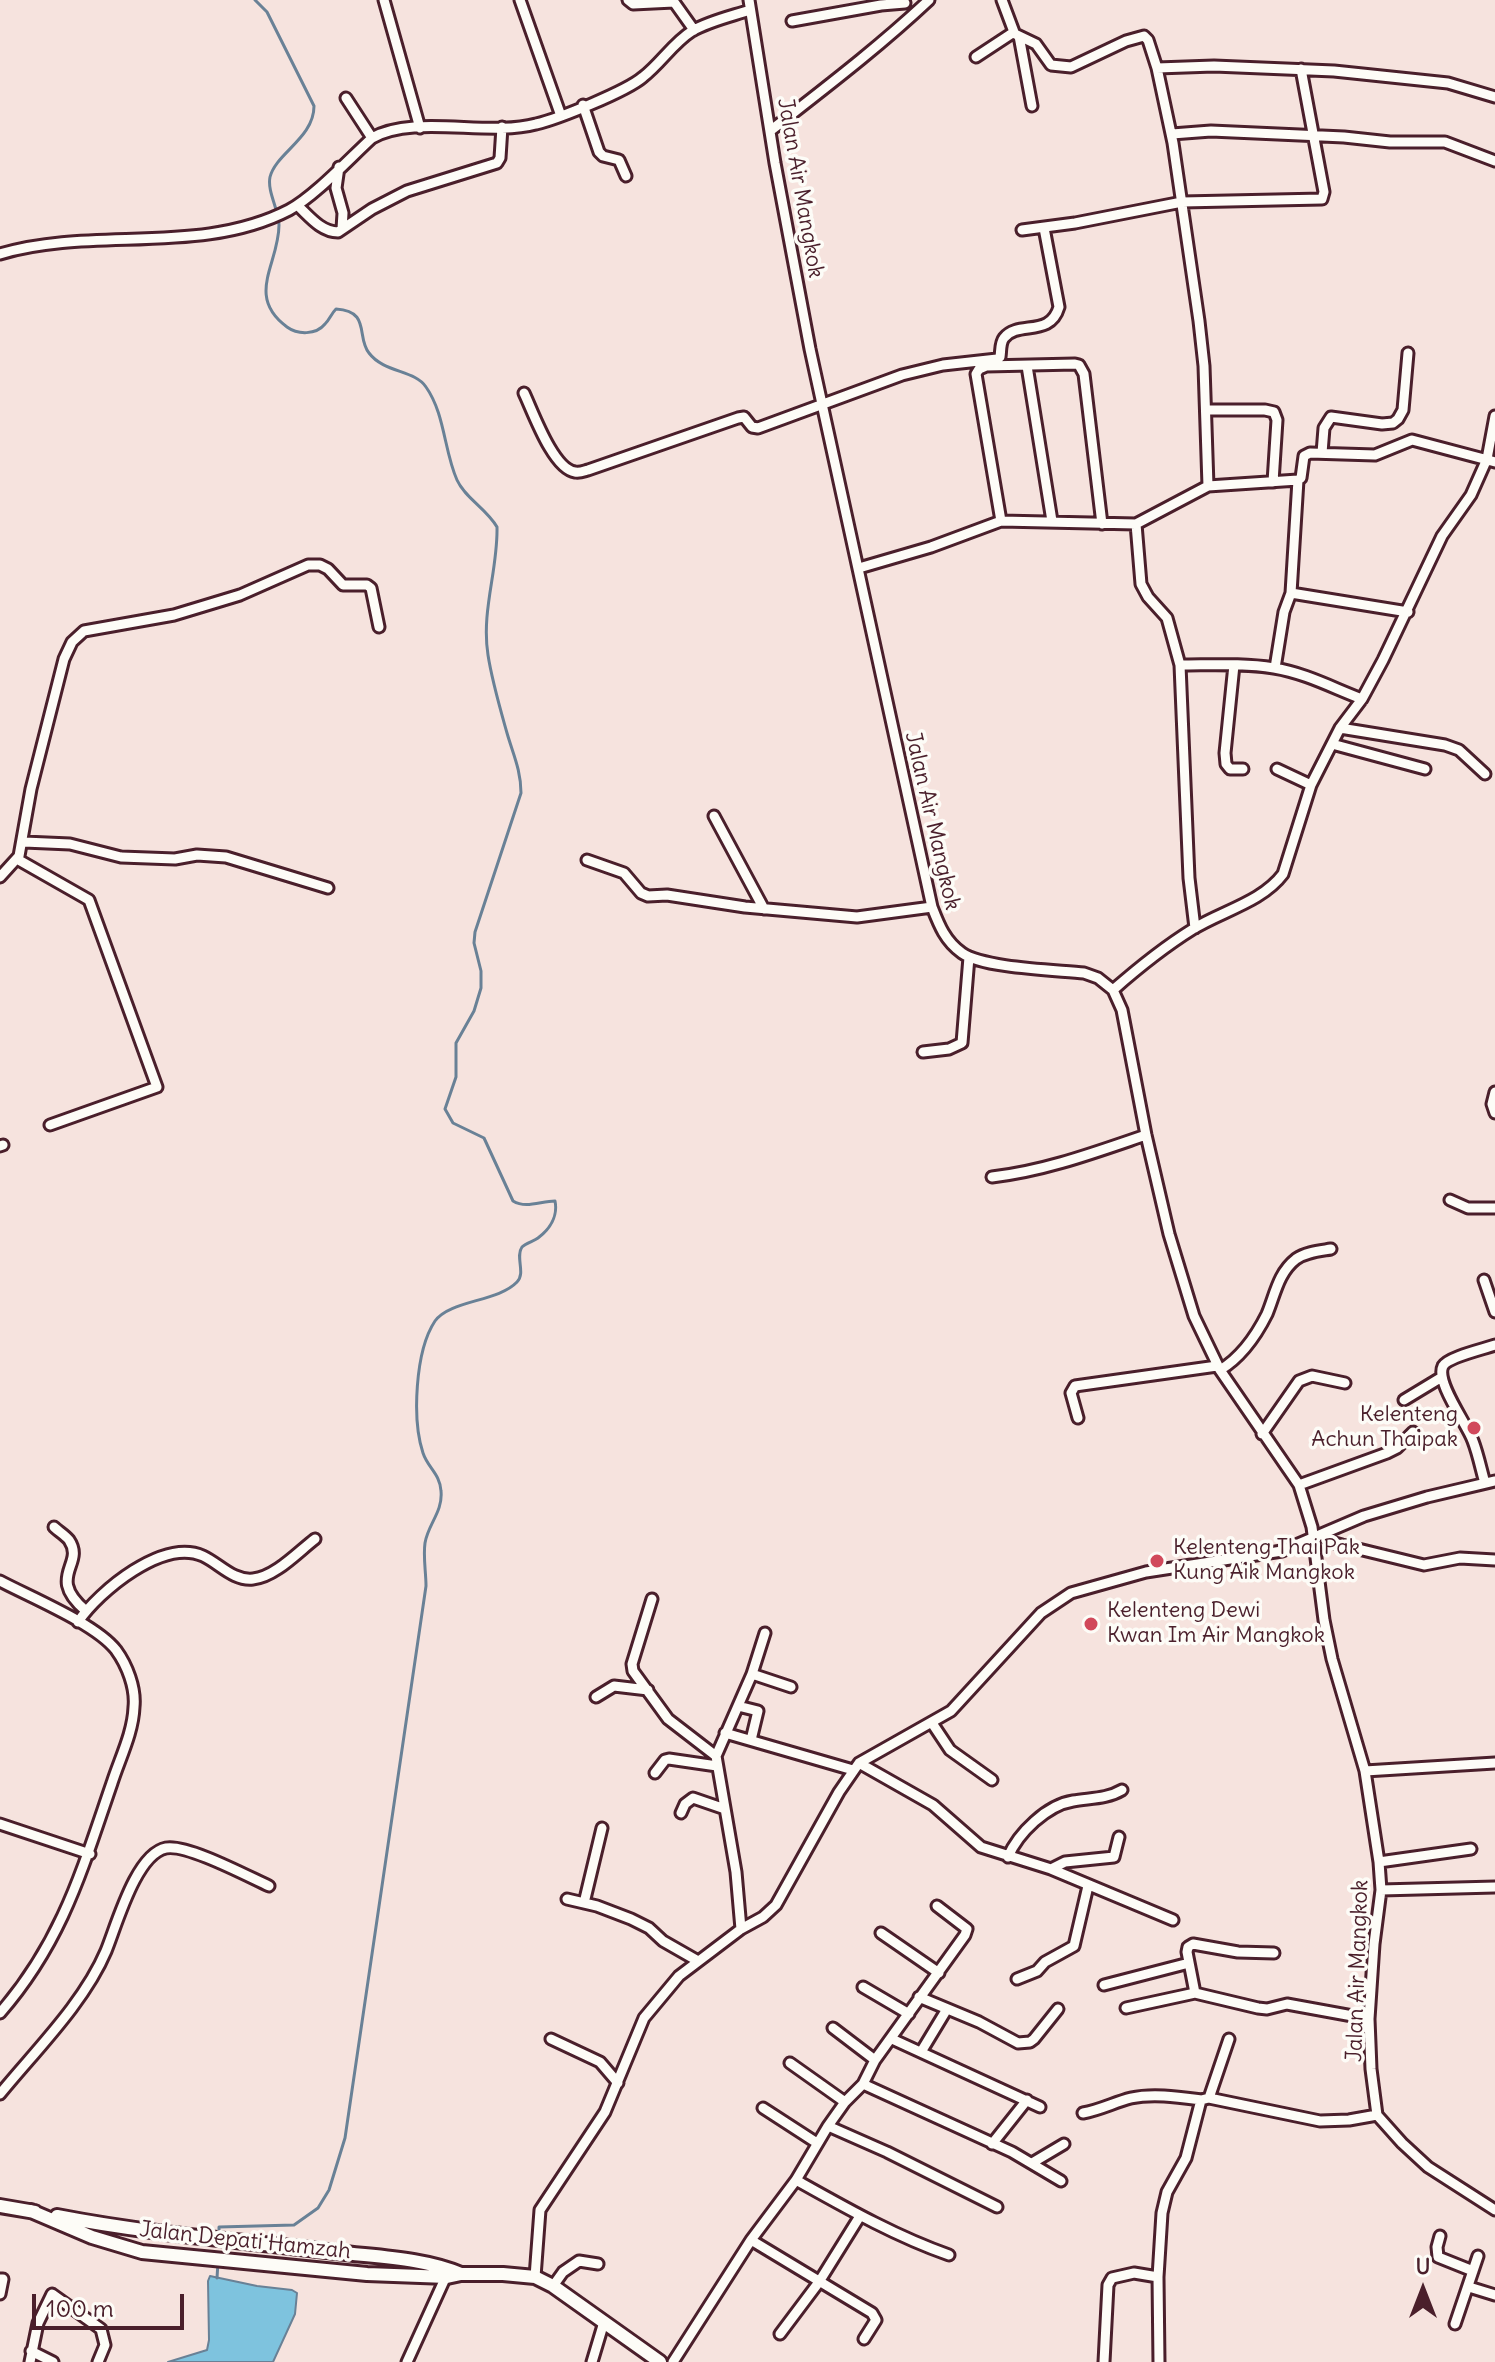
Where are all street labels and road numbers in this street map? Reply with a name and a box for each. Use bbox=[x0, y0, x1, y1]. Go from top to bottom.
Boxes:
street label: Jalan Air Mangkok bbox=[771, 96, 829, 280]
street label: Jalan Air Mangkok bbox=[899, 729, 965, 913]
street label: Jalan Air Mangkok bbox=[1342, 1879, 1374, 2063]
street label: Jalan Depati Hamzah bbox=[138, 2217, 352, 2265]

